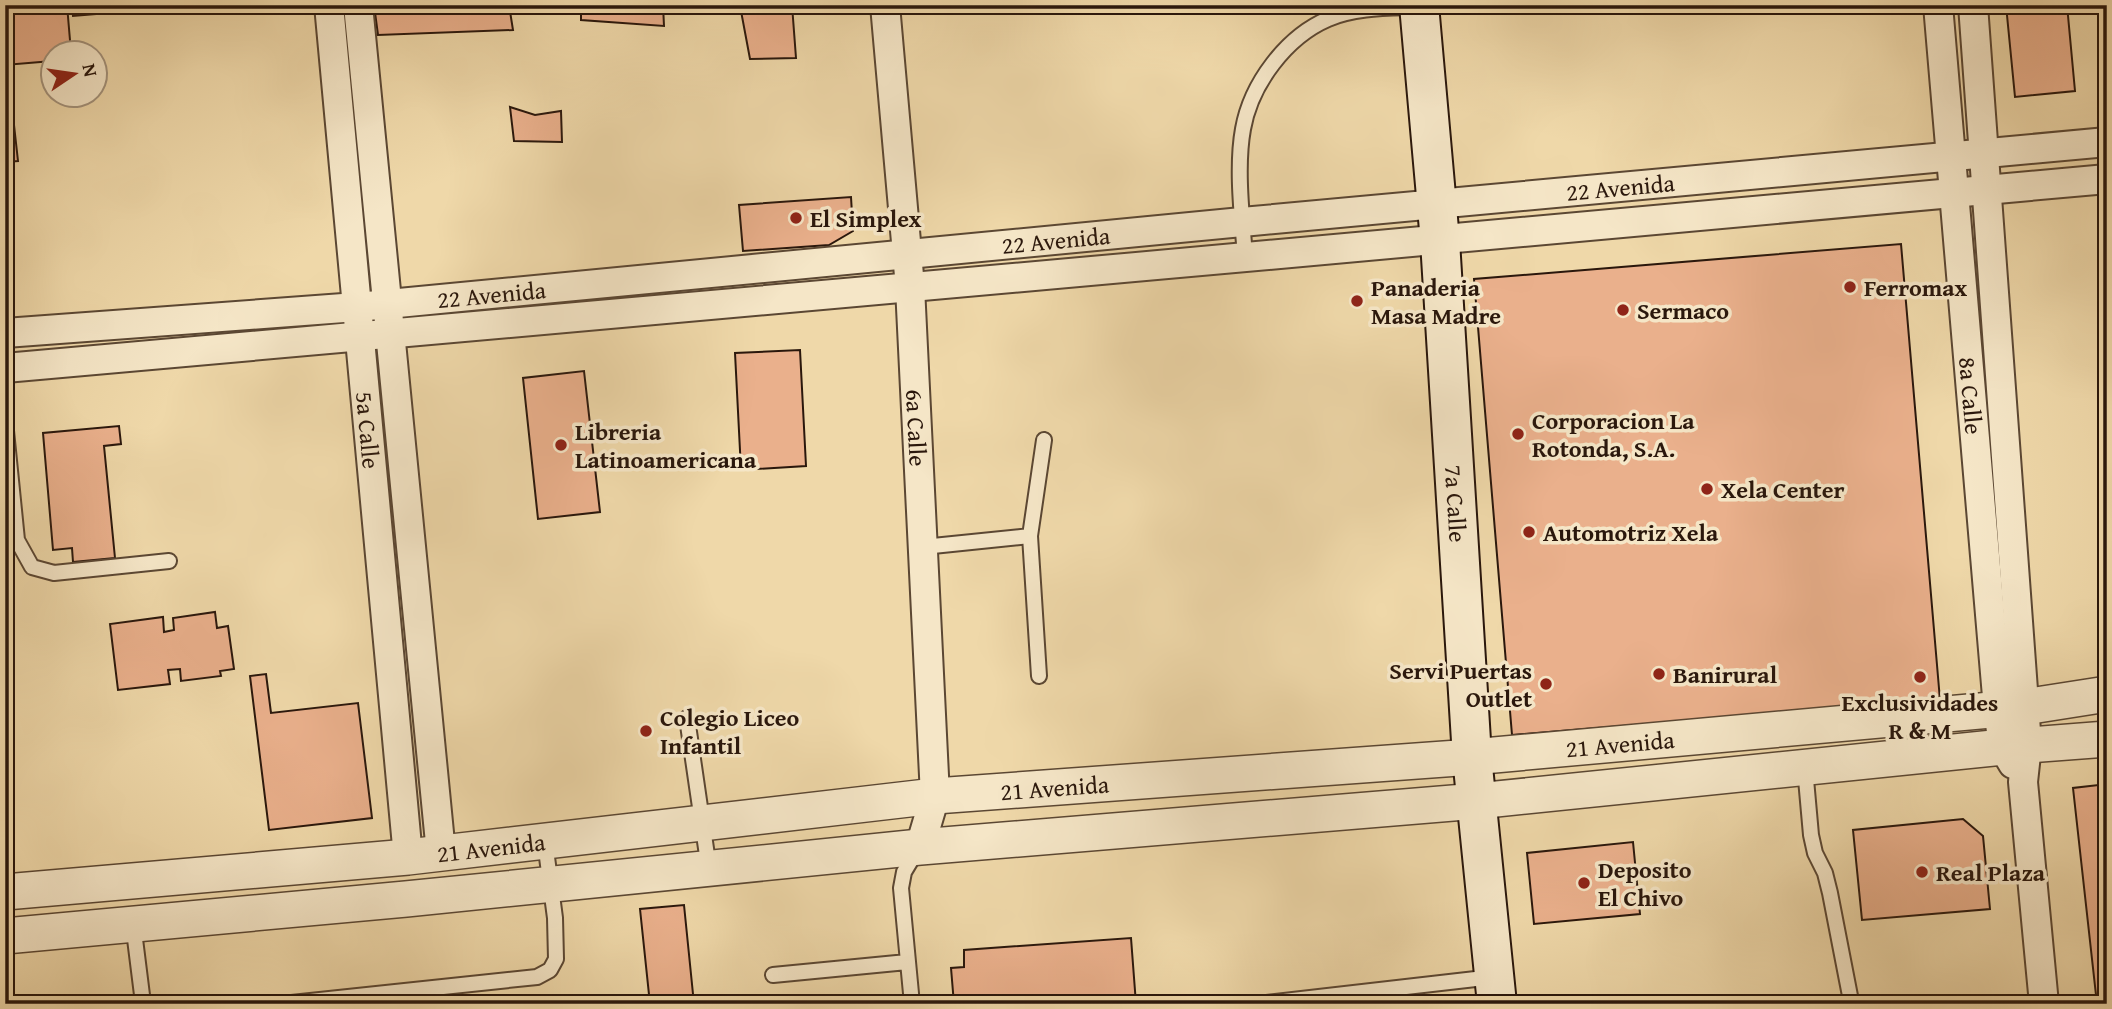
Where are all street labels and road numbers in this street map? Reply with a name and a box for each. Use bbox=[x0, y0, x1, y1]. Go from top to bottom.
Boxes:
street label: 22 Avenida bbox=[1565, 165, 1677, 209]
street label: 22 Avenida bbox=[1000, 217, 1112, 263]
street label: 22 Avenida bbox=[436, 271, 548, 317]
street label: 8a Calle bbox=[1951, 356, 1992, 436]
street label: 6a Calle bbox=[898, 388, 936, 467]
street label: 5a Calle bbox=[347, 390, 389, 470]
street label: 7a Calle bbox=[1436, 464, 1476, 543]
street label: 21 Avenida bbox=[1564, 721, 1676, 766]
street label: 21 Avenida bbox=[999, 766, 1111, 809]
street label: 21 Avenida bbox=[435, 824, 548, 871]

